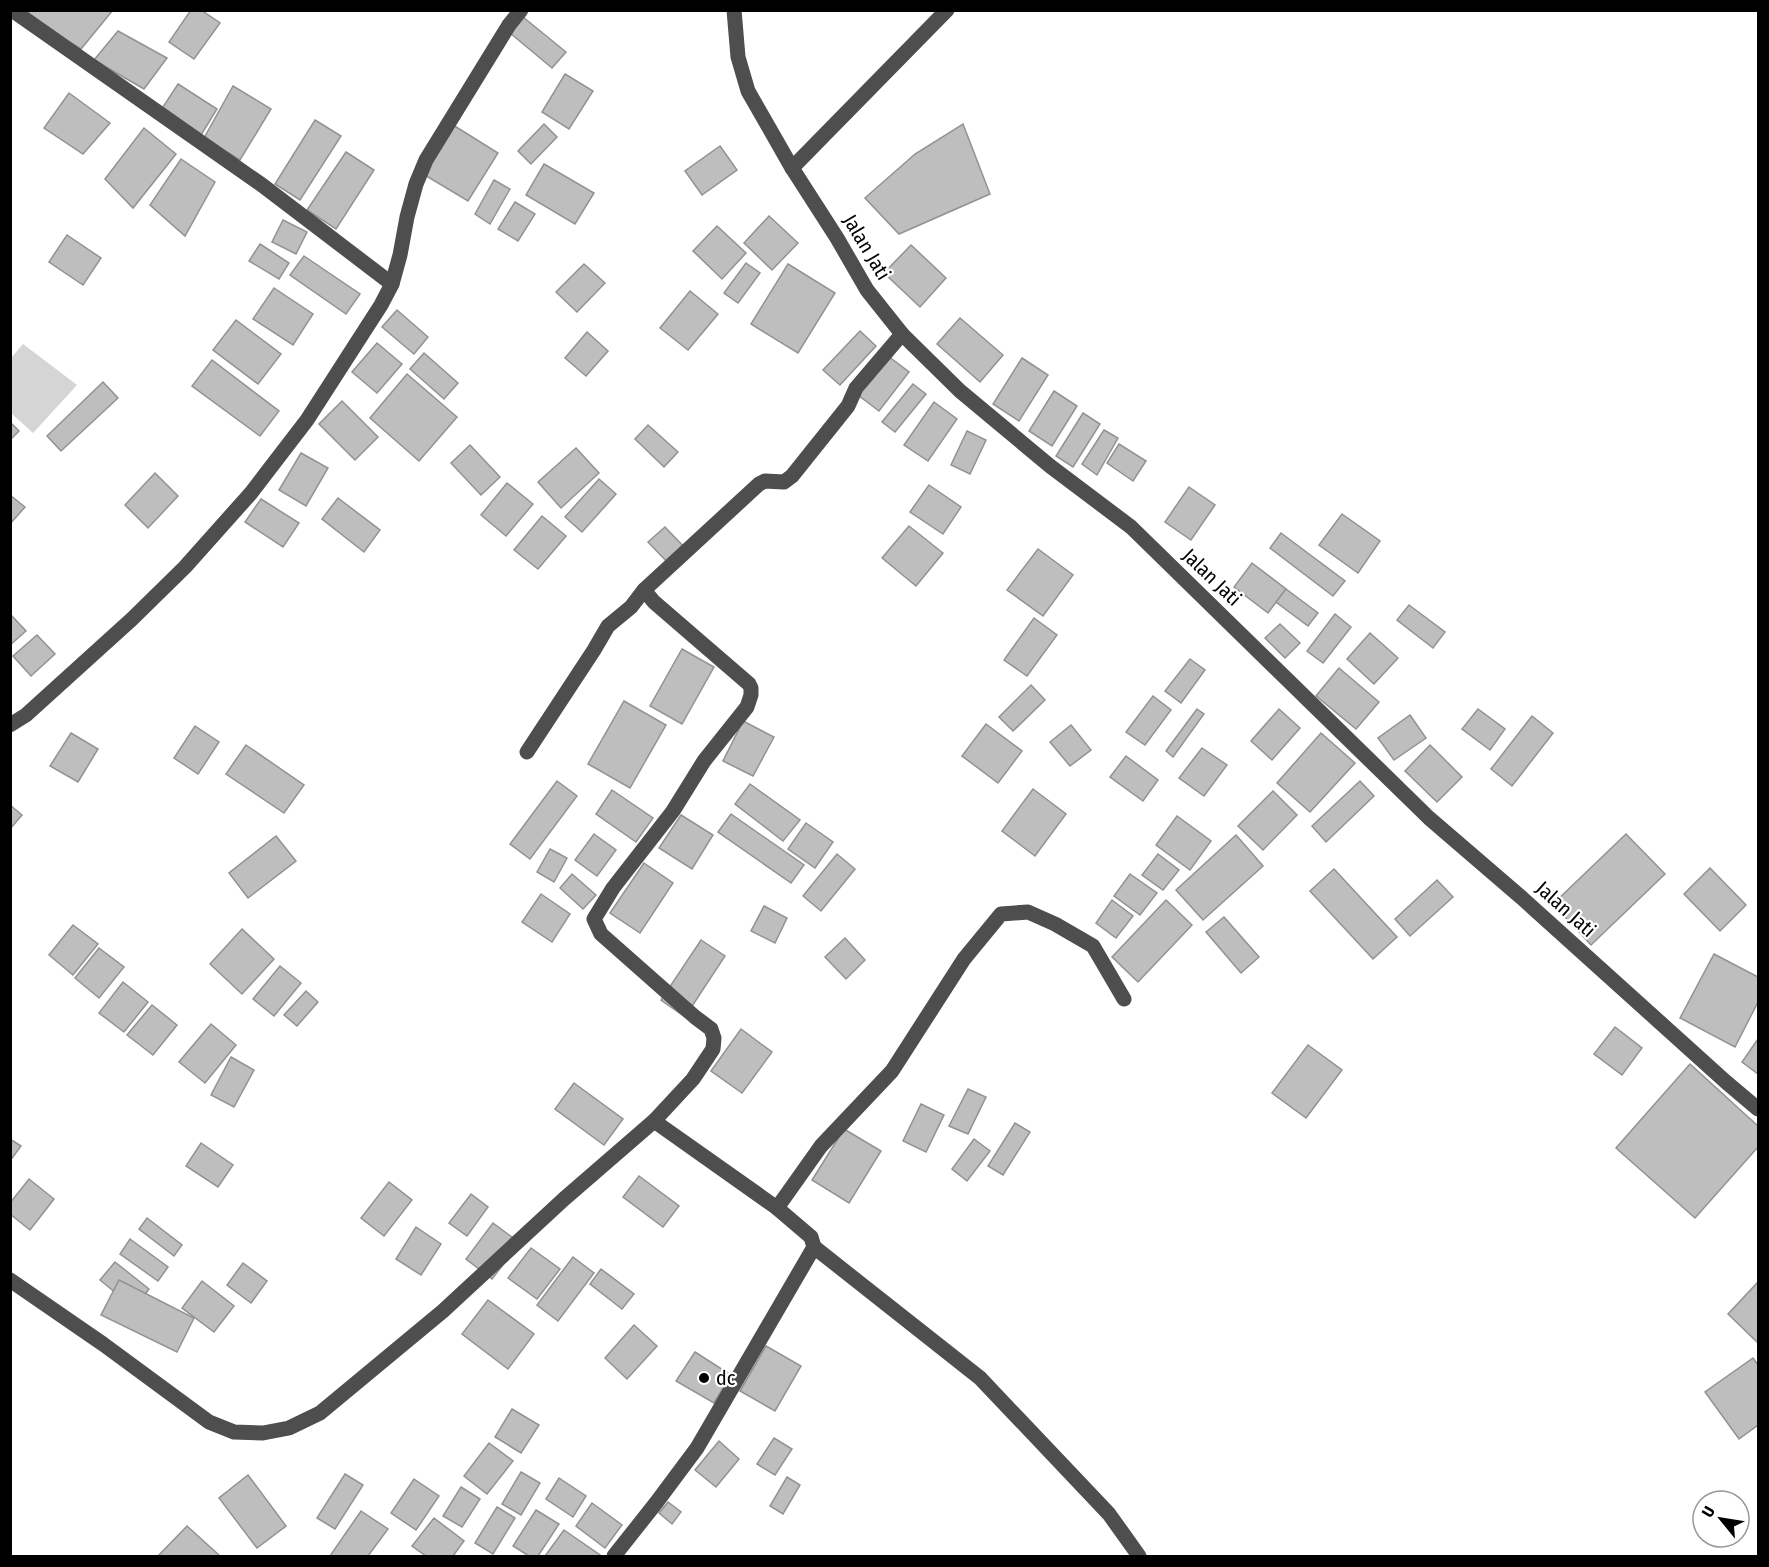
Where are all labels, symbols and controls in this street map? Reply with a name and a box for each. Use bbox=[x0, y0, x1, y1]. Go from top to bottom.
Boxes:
street label: Jalan Jati bbox=[838, 210, 896, 284]
street label: Jalan Jati bbox=[1178, 543, 1246, 611]
street label: Jalan Jati bbox=[1531, 876, 1601, 942]
place label: dc bbox=[716, 1366, 736, 1390]
marker: dc bbox=[697, 1371, 711, 1385]
north arrow bbox=[1691, 1489, 1751, 1549]
text: U bbox=[1698, 1503, 1719, 1521]

